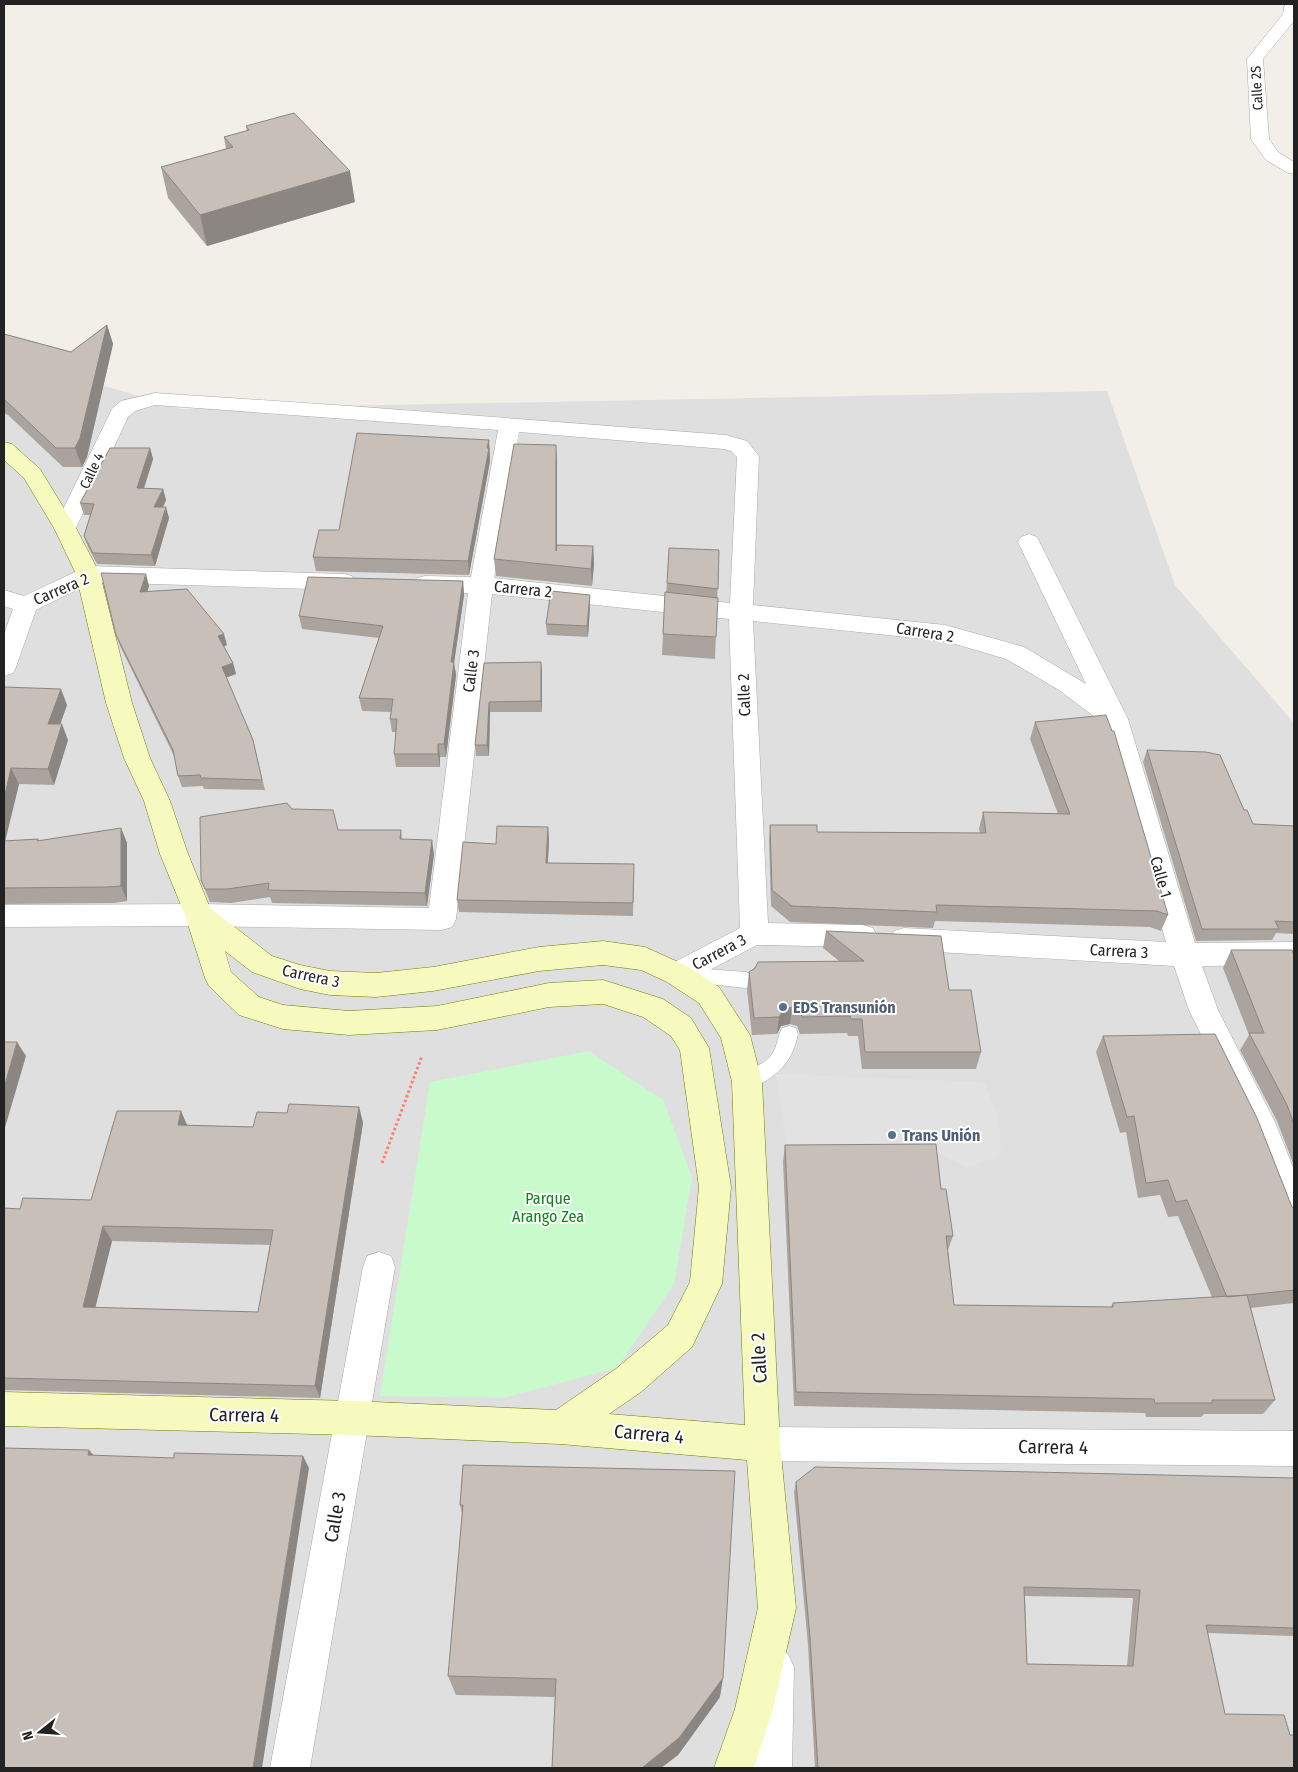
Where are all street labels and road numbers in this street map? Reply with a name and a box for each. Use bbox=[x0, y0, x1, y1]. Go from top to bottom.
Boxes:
street label: Calle 2S bbox=[1247, 65, 1267, 111]
street label: Calle 4 bbox=[76, 450, 108, 492]
street label: Carrera 2 bbox=[31, 569, 91, 609]
street label: Carrera 2 bbox=[493, 577, 553, 601]
street label: Carrera 2 bbox=[895, 618, 955, 646]
street label: Calle 3 bbox=[459, 649, 483, 693]
street label: Calle 2 bbox=[734, 673, 754, 717]
street label: Calle 1 bbox=[1146, 854, 1176, 900]
street label: Carrera 3 bbox=[689, 930, 749, 974]
street label: Carrera 3 bbox=[1089, 940, 1149, 962]
street label: Carrera 3 bbox=[280, 961, 342, 991]
street label: Calle 2 bbox=[746, 1332, 772, 1384]
street label: Carrera 4 bbox=[209, 1403, 279, 1427]
street label: Carrera 4 bbox=[613, 1419, 685, 1449]
street label: Carrera 4 bbox=[1018, 1435, 1088, 1459]
street label: Calle 3 bbox=[319, 1490, 351, 1544]

